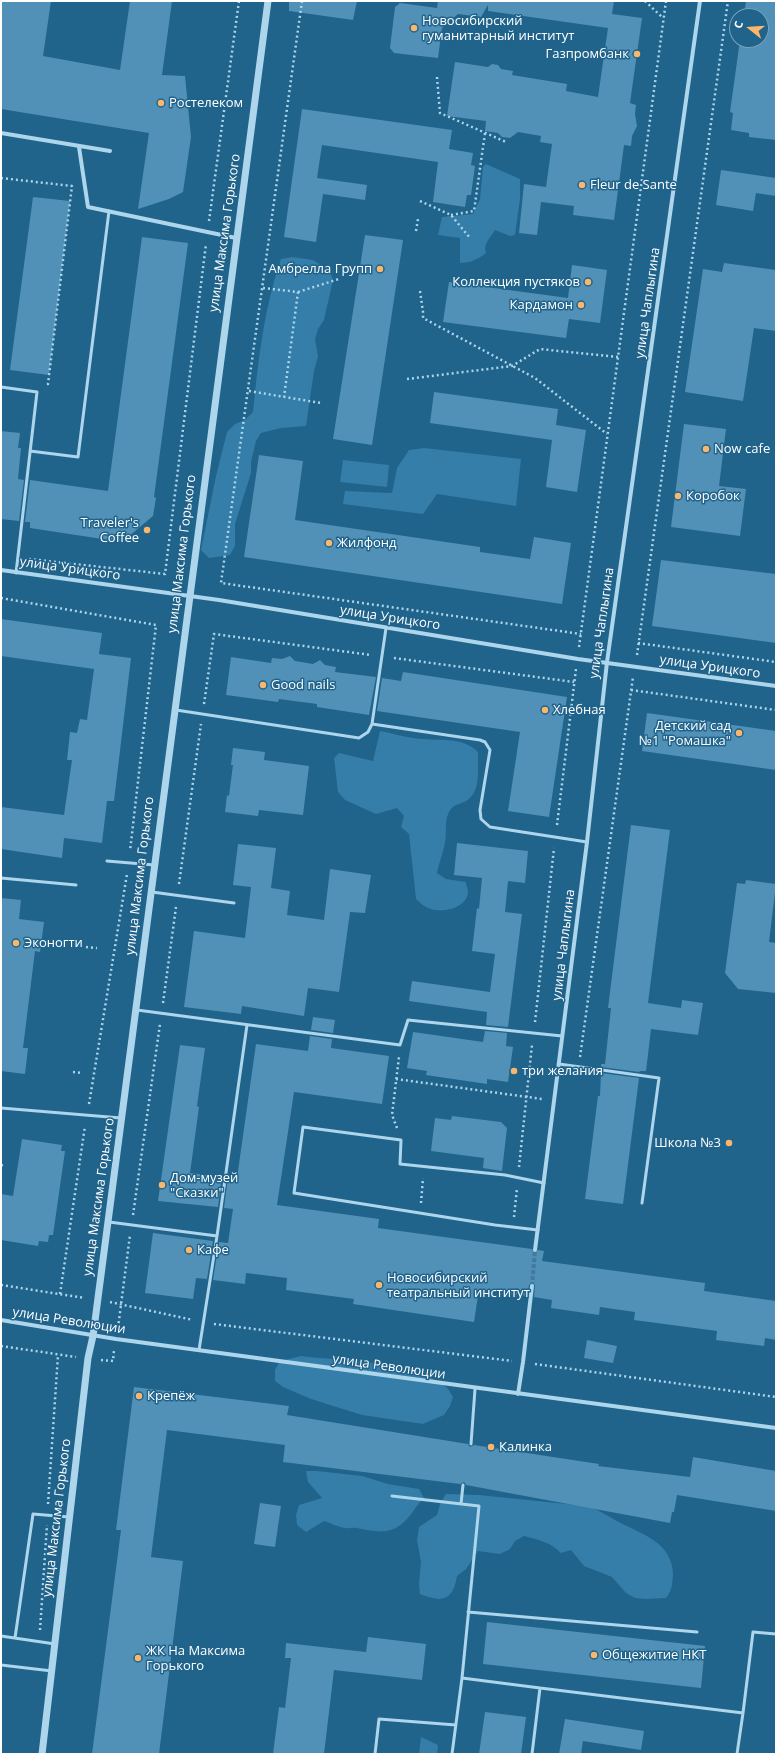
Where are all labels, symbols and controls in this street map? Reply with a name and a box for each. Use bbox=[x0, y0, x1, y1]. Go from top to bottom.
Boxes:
north arrow bbox=[729, 8, 769, 48]
place label: Новосибирский гуманитарный институт bbox=[422, 13, 574, 44]
text: С bbox=[730, 19, 746, 30]
marker: Новосибирский гуманитарный институт bbox=[409, 23, 419, 33]
place label: Газпромбанк bbox=[545, 46, 629, 62]
marker: Газпромбанк bbox=[632, 49, 642, 59]
place label: Ростелеком bbox=[169, 95, 243, 111]
marker: Ростелеком bbox=[156, 98, 166, 108]
street label: улица Максима Горького bbox=[206, 153, 244, 313]
place label: Fleur de Sante bbox=[590, 177, 677, 193]
marker: Fleur de Sante bbox=[577, 180, 587, 190]
street label: улица Чаплыгина bbox=[632, 246, 664, 360]
place label: Амбрелла Групп bbox=[268, 261, 372, 277]
marker: Амбрелла Групп bbox=[375, 264, 385, 274]
place label: Коллекция пустяков bbox=[452, 274, 580, 290]
marker: Коллекция пустяков bbox=[583, 277, 593, 287]
place label: Кардамон bbox=[510, 297, 573, 313]
marker: Кардамон bbox=[576, 300, 586, 310]
place label: Now cafe bbox=[714, 441, 770, 457]
marker: Now cafe bbox=[701, 444, 711, 454]
street label: улица Максима Горького bbox=[165, 474, 199, 634]
place label: Коробок bbox=[686, 488, 740, 504]
marker: Коробок bbox=[673, 491, 683, 501]
place label: Traveler's Coffee bbox=[81, 515, 139, 546]
marker: Traveler's Coffee bbox=[142, 525, 152, 535]
place label: Жилфонд bbox=[337, 535, 396, 551]
marker: Жилфонд bbox=[324, 538, 334, 548]
street label: улица Урицкого bbox=[19, 554, 121, 584]
street label: улица Чаплыгина bbox=[586, 566, 618, 680]
street label: улица Урицкого bbox=[339, 602, 441, 634]
street label: улица Урицкого bbox=[659, 652, 761, 682]
place label: Good nails bbox=[271, 677, 335, 693]
marker: Good nails bbox=[258, 680, 268, 690]
place label: Хлебная bbox=[553, 702, 606, 718]
marker: Хлебная bbox=[540, 705, 550, 715]
place label: Детский сад №1 "Ромашка" bbox=[639, 718, 731, 749]
marker: Детский сад №1 "Ромашка" bbox=[734, 728, 744, 738]
street label: улица Максима Горького bbox=[123, 796, 157, 956]
street label: улица Чаплыгина bbox=[549, 888, 579, 1002]
place label: Эконогти bbox=[24, 935, 83, 951]
marker: Эконогти bbox=[11, 938, 21, 948]
place label: три желания bbox=[522, 1063, 603, 1079]
marker: три желания bbox=[509, 1066, 519, 1076]
street label: улица Максима Горького bbox=[80, 1117, 118, 1277]
place label: Школа №3 bbox=[654, 1135, 721, 1151]
marker: Школа №3 bbox=[724, 1138, 734, 1148]
place label: Дом-музей "Сказки" bbox=[170, 1170, 238, 1201]
marker: Дом-музей "Сказки" bbox=[157, 1180, 167, 1190]
place label: Кафе bbox=[197, 1242, 229, 1258]
marker: Кафе bbox=[184, 1245, 194, 1255]
place label: Новосибирский театральный институт bbox=[387, 1270, 530, 1301]
marker: Новосибирский театральный институт bbox=[374, 1280, 384, 1290]
street label: улица Революции bbox=[11, 1304, 127, 1338]
street label: улица Революции bbox=[331, 1351, 447, 1383]
place label: Крепёж bbox=[147, 1388, 195, 1404]
marker: Крепёж bbox=[134, 1391, 144, 1401]
street label: улица Максима Горького bbox=[40, 1438, 74, 1598]
place label: Калинка bbox=[499, 1439, 552, 1455]
marker: Калинка bbox=[486, 1442, 496, 1452]
place label: ЖК На Максима Горького bbox=[146, 1643, 245, 1674]
place label: Общежитие НКТ bbox=[602, 1647, 706, 1663]
marker: Общежитие НКТ bbox=[589, 1650, 599, 1660]
marker: ЖК На Максима Горького bbox=[133, 1653, 143, 1663]

